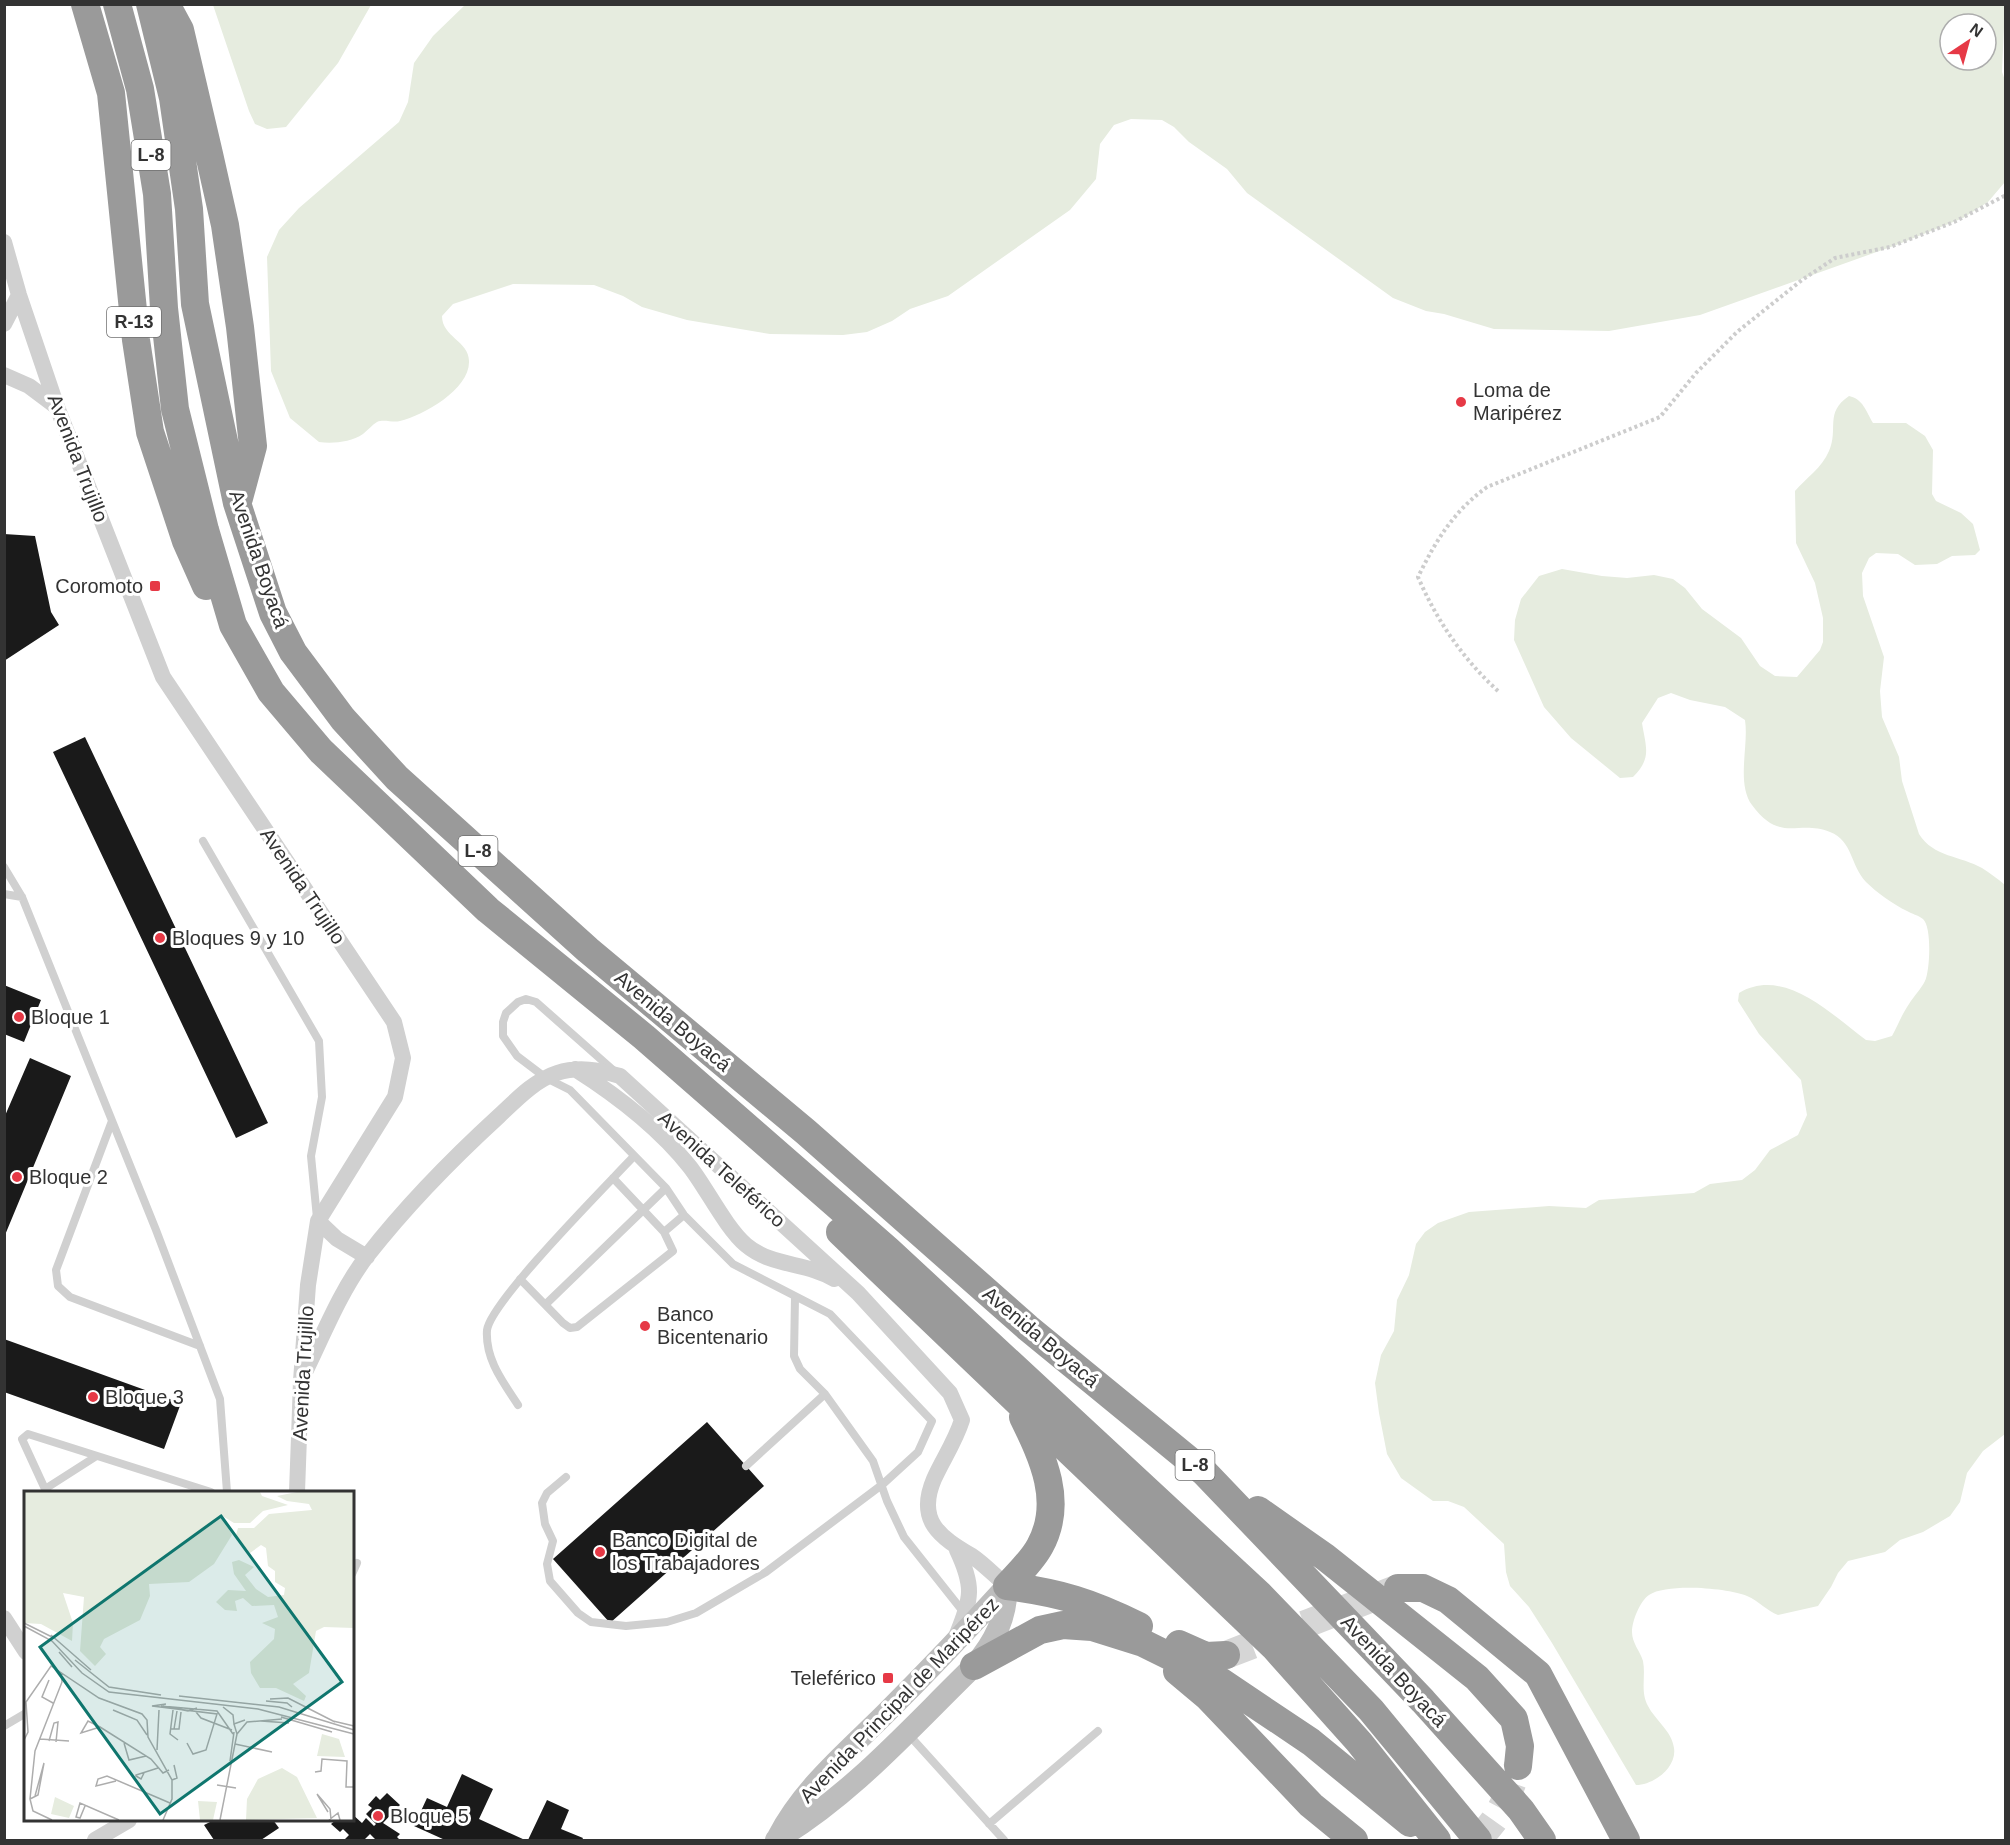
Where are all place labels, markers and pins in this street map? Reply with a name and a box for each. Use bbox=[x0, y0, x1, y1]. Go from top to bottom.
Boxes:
place label: Loma de Maripérez bbox=[1473, 379, 1562, 424]
marker: Loma de Maripérez bbox=[1454, 395, 1468, 409]
place label: Coromoto bbox=[55, 575, 143, 597]
marker: Coromoto bbox=[148, 579, 162, 593]
place label: Bloques 9 y 10 bbox=[172, 927, 304, 949]
marker: Bloques 9 y 10 bbox=[153, 931, 167, 945]
place label: Bloque 1 bbox=[31, 1006, 110, 1028]
marker: Bloque 1 bbox=[12, 1010, 26, 1024]
place label: Bloque 2 bbox=[29, 1166, 108, 1188]
marker: Bloque 2 bbox=[10, 1170, 24, 1184]
place label: Banco Bicentenario bbox=[657, 1303, 768, 1348]
marker: Banco Bicentenario bbox=[638, 1319, 652, 1333]
place label: Bloque 3 bbox=[105, 1386, 184, 1408]
marker: Bloque 3 bbox=[86, 1390, 100, 1404]
place label: Banco Digital de los Trabajadores bbox=[612, 1529, 760, 1574]
marker: Banco Digital de los Trabajadores bbox=[593, 1545, 607, 1559]
place label: Teleférico bbox=[790, 1667, 876, 1689]
marker: Teleférico bbox=[881, 1671, 895, 1685]
place label: Bloque 5 bbox=[390, 1805, 469, 1827]
marker: Bloque 5 bbox=[371, 1809, 385, 1823]

